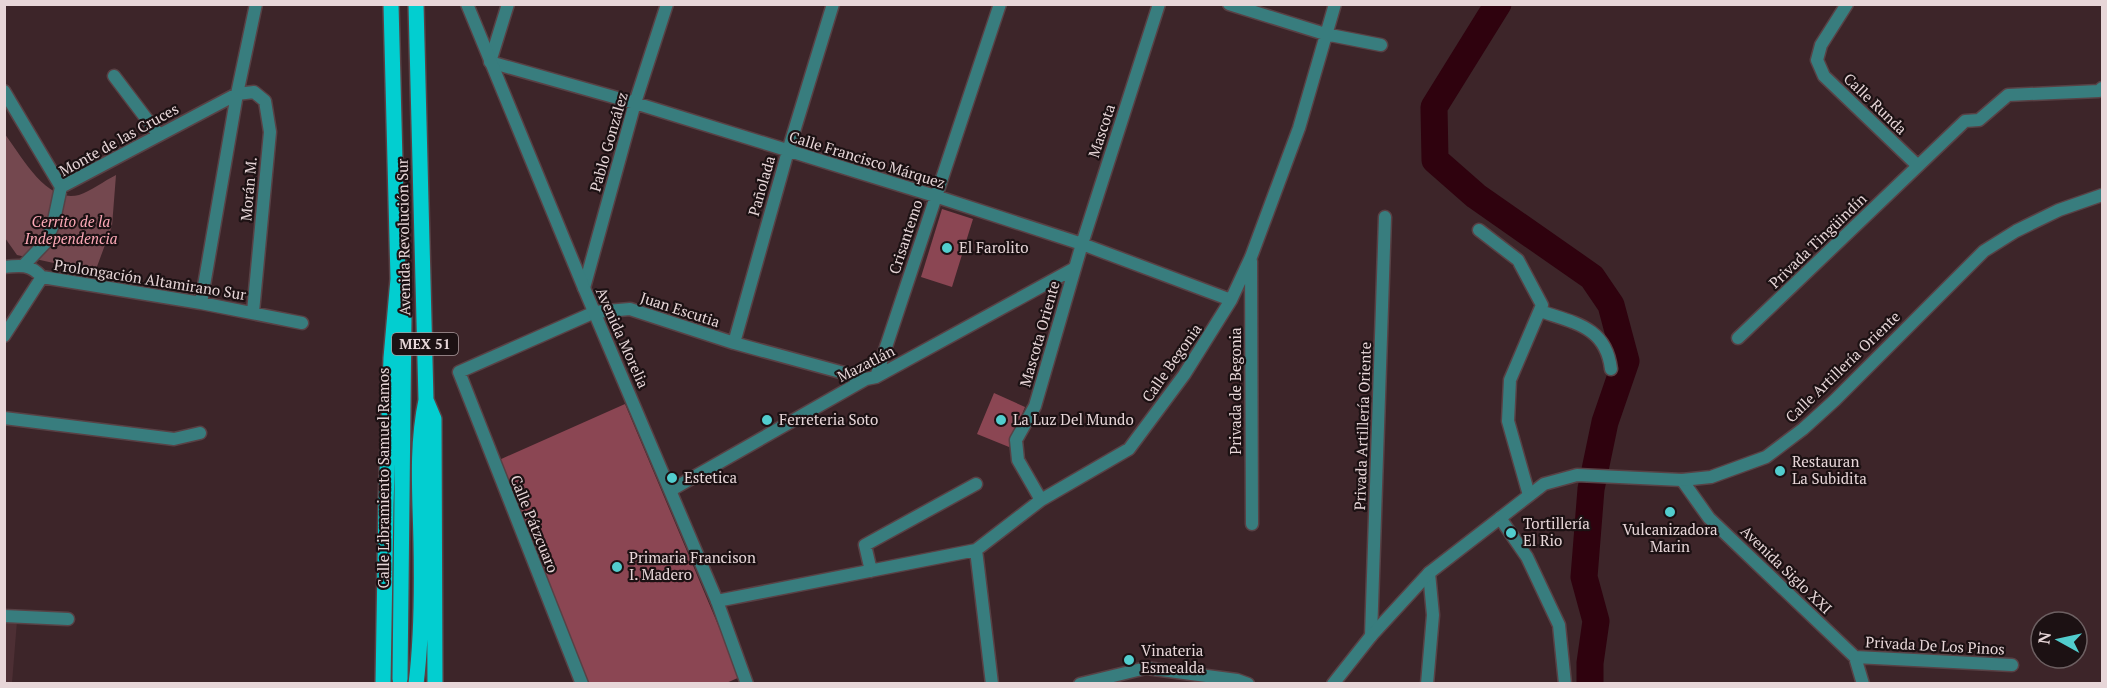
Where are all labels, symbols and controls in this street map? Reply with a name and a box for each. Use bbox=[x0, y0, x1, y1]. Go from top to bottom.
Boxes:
street label: Calle Runda bbox=[1840, 68, 1912, 139]
street label: Pablo González bbox=[584, 90, 632, 194]
street label: Monte de las Cruces bbox=[55, 98, 182, 180]
street label: Mascota bbox=[1083, 101, 1119, 160]
street label: Calle Francisco Márquez bbox=[787, 126, 948, 192]
street label: Pañolada bbox=[743, 153, 779, 218]
street label: Morán M. bbox=[235, 156, 261, 222]
street label: Avenida Revolución Sur bbox=[392, 158, 414, 316]
street label: Privada Tingüindín bbox=[1764, 188, 1870, 292]
street label: Crisantemo bbox=[884, 197, 926, 277]
park label: Cerrito de la Independencia bbox=[23, 211, 118, 248]
place label: El Farolito bbox=[959, 237, 1029, 257]
marker: El Farolito bbox=[940, 241, 954, 255]
street label: Prolongación Altamirano Sur bbox=[53, 254, 248, 304]
street label: Mascota Oriente bbox=[1014, 278, 1064, 389]
street label: Avenida Morelia bbox=[592, 284, 654, 391]
street label: Juan Escutia bbox=[638, 287, 723, 331]
street label: Calle Artillería Oriente bbox=[1781, 306, 1904, 426]
street label: Calle Begonia bbox=[1137, 319, 1206, 406]
street label: Privada de Begonia bbox=[1225, 327, 1245, 455]
road number: MEX 51 bbox=[392, 333, 458, 355]
street label: Mazatlán bbox=[833, 340, 898, 386]
street label: Privada Artillería Oriente bbox=[1349, 341, 1375, 511]
street label: Calle Libramiento Samuel Ramos bbox=[373, 368, 393, 588]
place label: Ferreteria Soto bbox=[779, 409, 878, 429]
place label: La Luz Del Mundo bbox=[1013, 409, 1134, 429]
marker: Ferreteria Soto bbox=[760, 413, 774, 427]
marker: La Luz Del Mundo bbox=[994, 413, 1008, 427]
place label: Restauran La Subidita bbox=[1792, 451, 1867, 488]
marker: Restauran La Subidita bbox=[1773, 464, 1787, 478]
place label: Estetica bbox=[684, 467, 737, 487]
marker: Estetica bbox=[665, 471, 679, 485]
street label: Calle Pátzcuaro bbox=[506, 472, 564, 576]
marker: Vulcanizadora Marin bbox=[1663, 505, 1677, 519]
place label: Tortillería El Rio bbox=[1523, 513, 1590, 550]
place label: Vulcanizadora Marin bbox=[1622, 519, 1718, 556]
street label: Avenida Siglo XXI bbox=[1737, 521, 1837, 618]
marker: Tortillería El Rio bbox=[1504, 526, 1518, 540]
place label: Primaria Francison I. Madero bbox=[629, 547, 756, 584]
marker: Primaria Francison I. Madero bbox=[610, 560, 624, 574]
north arrow bbox=[2029, 610, 2089, 670]
text: N bbox=[2032, 630, 2056, 645]
street label: Privada De Los Pinos bbox=[1865, 631, 2005, 659]
place label: Vinateria Esmealda bbox=[1141, 640, 1205, 677]
marker: Vinateria Esmealda bbox=[1122, 653, 1136, 667]

